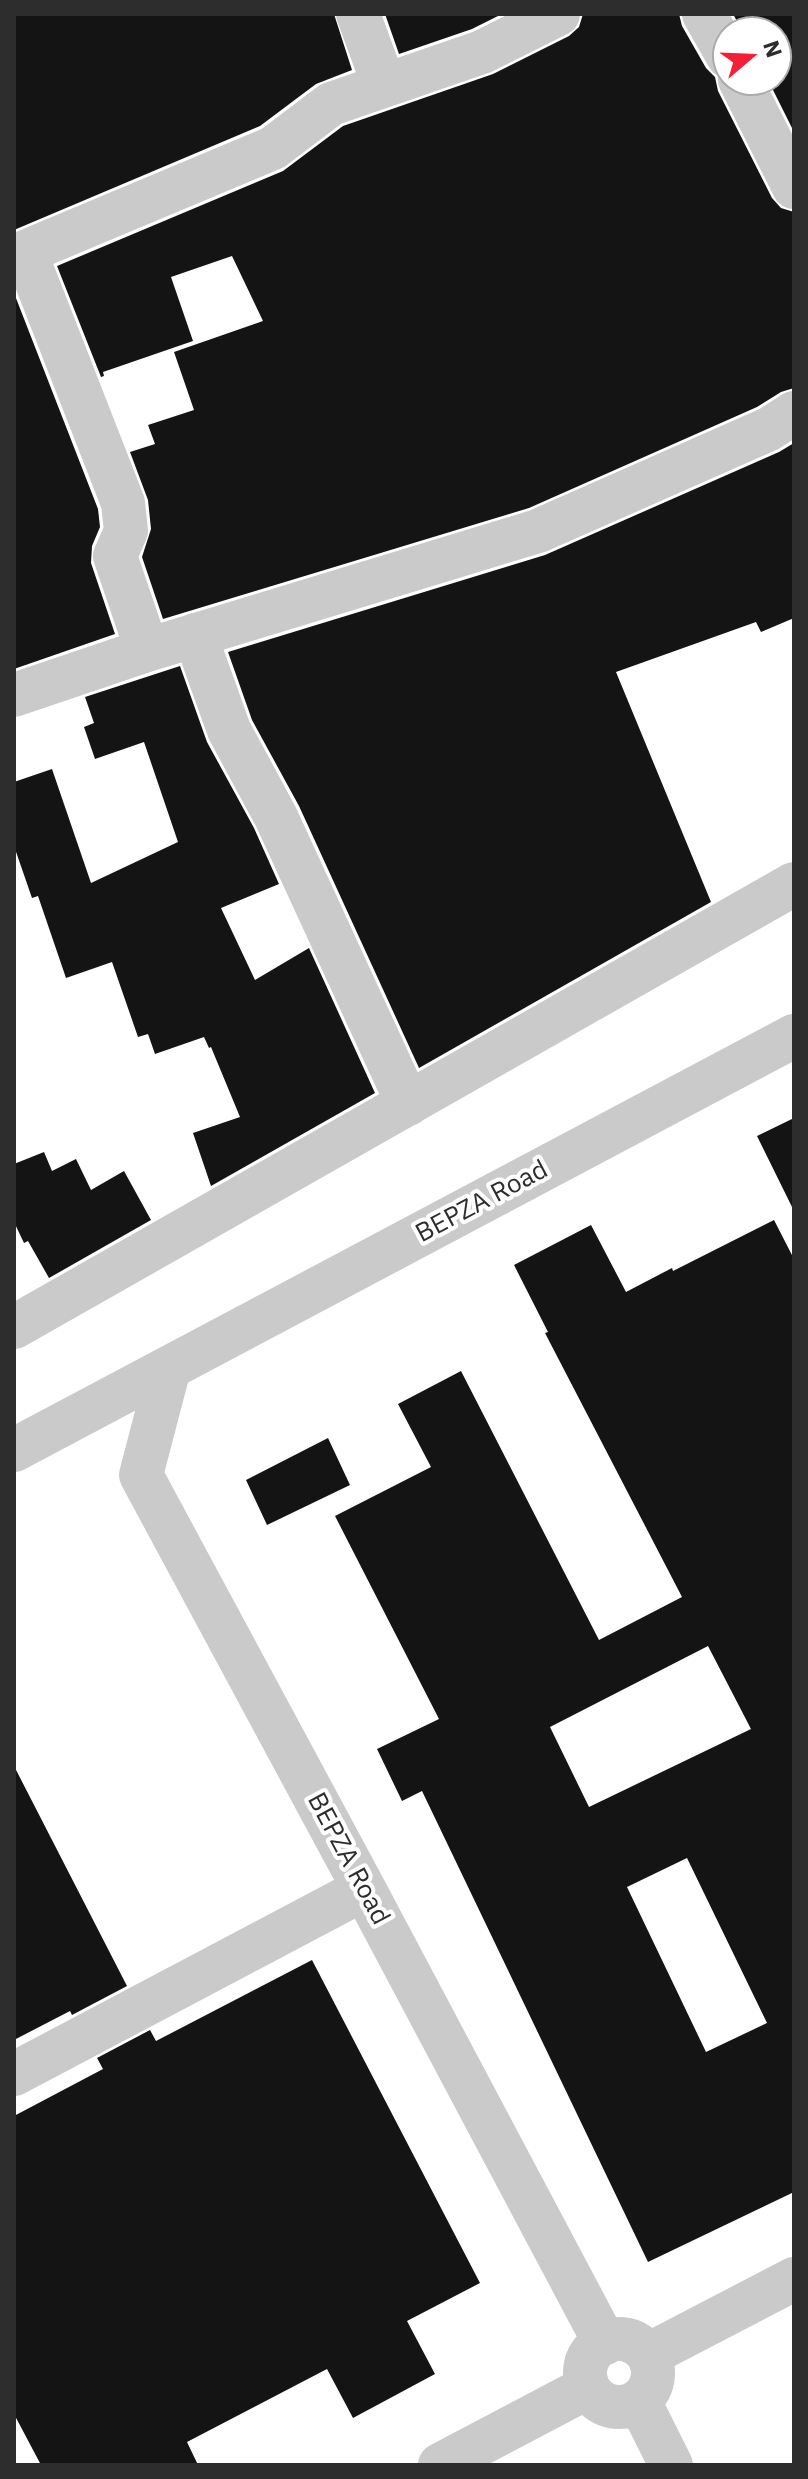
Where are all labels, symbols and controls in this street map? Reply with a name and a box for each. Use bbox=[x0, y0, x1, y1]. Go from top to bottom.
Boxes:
north arrow bbox=[712, 16, 792, 96]
text: N bbox=[757, 36, 790, 61]
street label: BEPZA Road bbox=[411, 1154, 553, 1250]
street label: BEPZA Road bbox=[300, 1788, 396, 1930]

